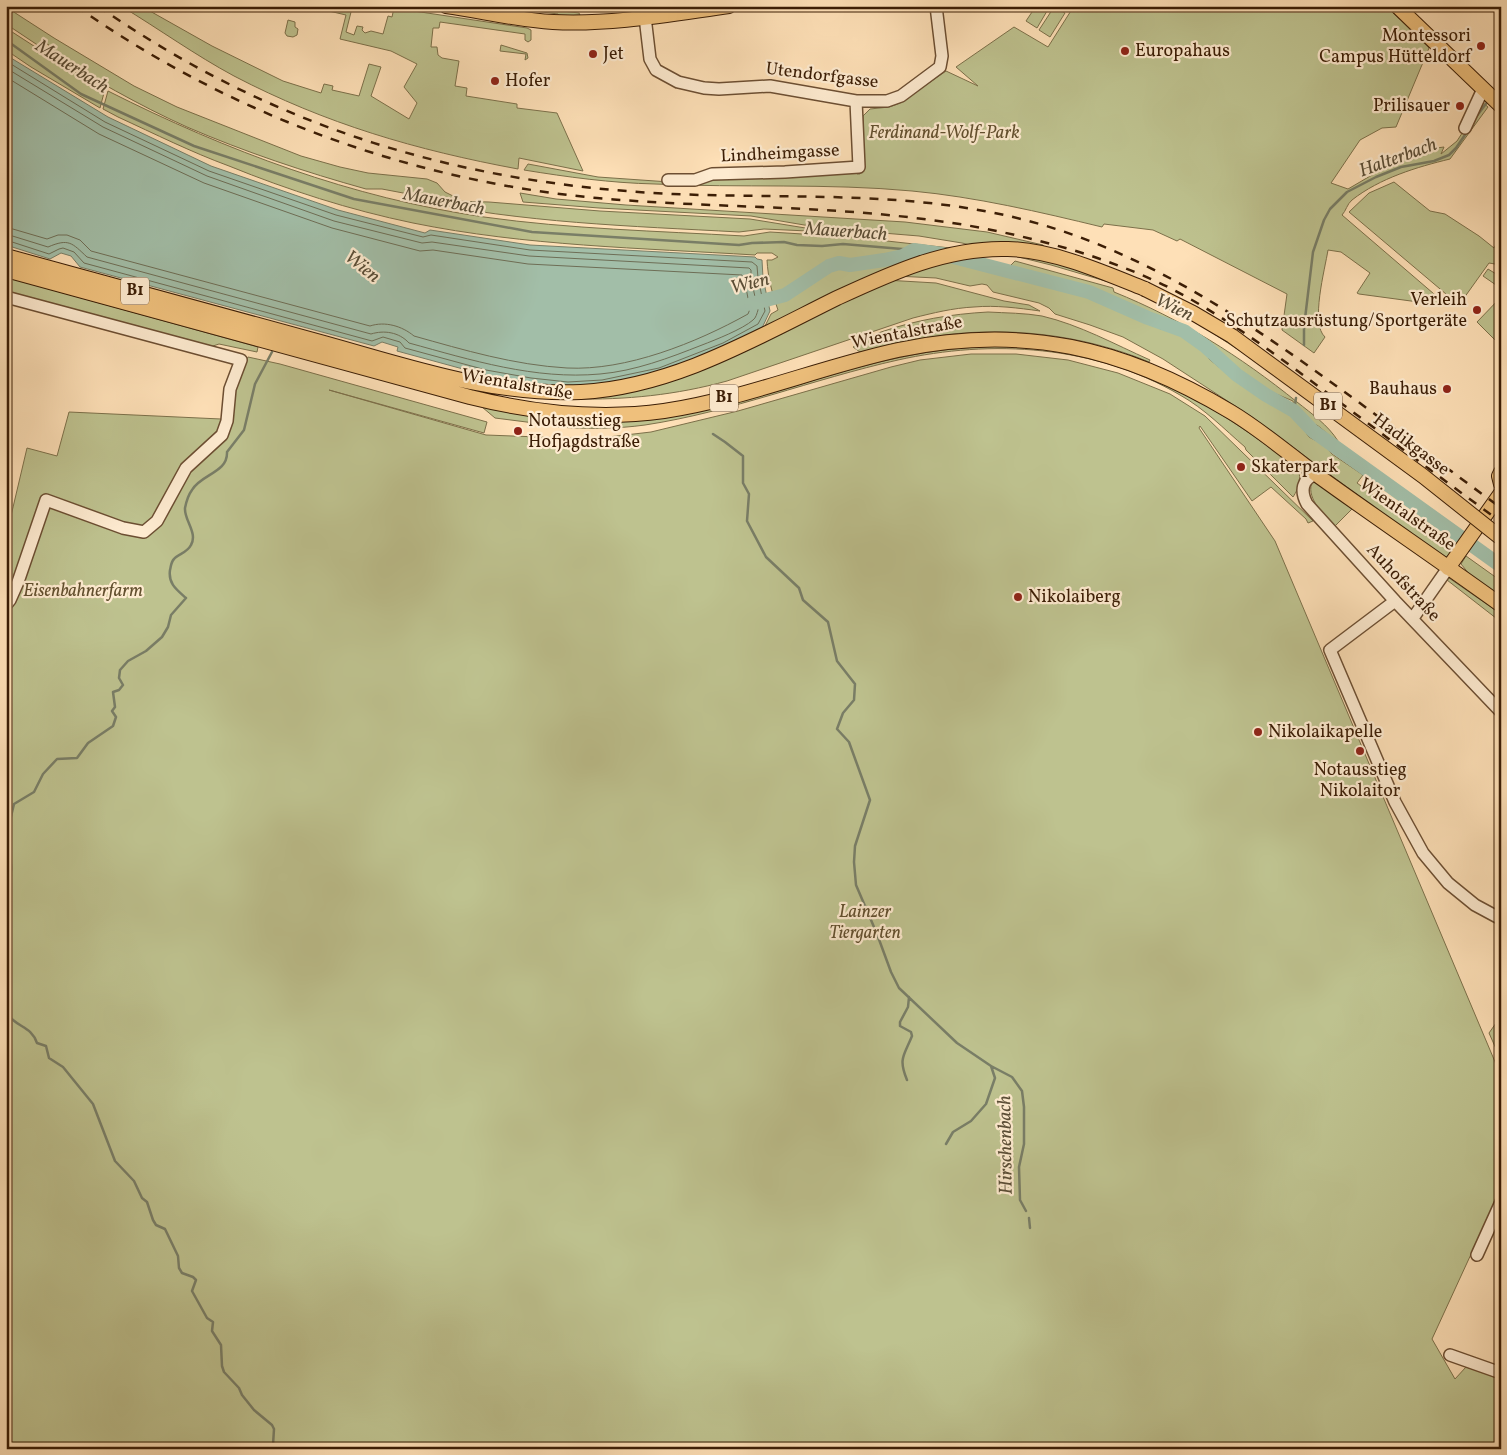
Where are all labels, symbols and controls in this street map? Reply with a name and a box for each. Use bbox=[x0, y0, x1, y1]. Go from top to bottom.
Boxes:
place label: Montessori Campus Hütteldorf bbox=[1319, 24, 1473, 70]
water label: Mauerbach bbox=[29, 33, 114, 100]
place label: Europahaus bbox=[1135, 39, 1230, 64]
marker: Montessori Campus Hütteldorf bbox=[1475, 40, 1487, 52]
place label: Jet bbox=[603, 42, 624, 67]
marker: Europahaus bbox=[1119, 45, 1131, 57]
marker: Jet bbox=[587, 48, 599, 60]
street label: Utendorfgasse bbox=[764, 57, 880, 95]
place label: Hofer bbox=[505, 69, 551, 94]
marker: Hofer bbox=[489, 75, 501, 87]
place label: Prilisauer bbox=[1373, 94, 1450, 119]
marker: Prilisauer bbox=[1454, 100, 1466, 112]
park label: Ferdinand-Wolf-Park bbox=[869, 121, 1019, 146]
water label: Halterbach bbox=[1355, 132, 1441, 184]
street label: Lindheimgasse bbox=[720, 138, 840, 170]
water label: Mauerbach bbox=[400, 181, 487, 223]
water label: Mauerbach bbox=[803, 216, 888, 248]
water label: Wien bbox=[339, 245, 386, 290]
water label: Wien bbox=[728, 267, 772, 301]
road number: B1 bbox=[121, 278, 149, 304]
water label: Wien bbox=[1151, 288, 1198, 328]
place label: Verleih Schutzausrüstung/Sportgeräte bbox=[1226, 288, 1467, 334]
marker: Verleih Schutzausrüstung/Sportgeräte bbox=[1471, 304, 1483, 316]
street label: Wientalstraße bbox=[849, 310, 965, 356]
street label: Wientalstraße bbox=[459, 363, 575, 407]
place label: Bauhaus bbox=[1369, 377, 1437, 402]
marker: Bauhaus bbox=[1441, 383, 1453, 395]
road number: B1 bbox=[710, 384, 738, 412]
road number: B1 bbox=[1314, 392, 1342, 420]
street label: Hadikgasse bbox=[1368, 408, 1454, 482]
place label: Notausstieg Hofjagdstraße bbox=[528, 409, 640, 455]
marker: Notausstieg Hofjagdstraße bbox=[512, 425, 524, 437]
place label: Skaterpark bbox=[1251, 455, 1338, 480]
marker: Skaterpark bbox=[1235, 461, 1247, 473]
street label: Wientalstraße bbox=[1354, 472, 1460, 558]
street label: Auhofstraße bbox=[1360, 538, 1446, 628]
park label: Eisenbahnerfarm bbox=[23, 579, 143, 604]
place label: Nikolaiberg bbox=[1028, 585, 1121, 610]
marker: Nikolaiberg bbox=[1012, 591, 1024, 603]
place label: Nikolaikapelle bbox=[1268, 720, 1382, 745]
marker: Nikolaikapelle bbox=[1252, 726, 1264, 738]
marker: Notausstieg Nikolaitor bbox=[1354, 745, 1366, 757]
place label: Notausstieg Nikolaitor bbox=[1313, 758, 1407, 804]
park label: Lainzer Tiergarten bbox=[829, 900, 901, 946]
water label: Hirschenbach bbox=[992, 1095, 1020, 1195]

